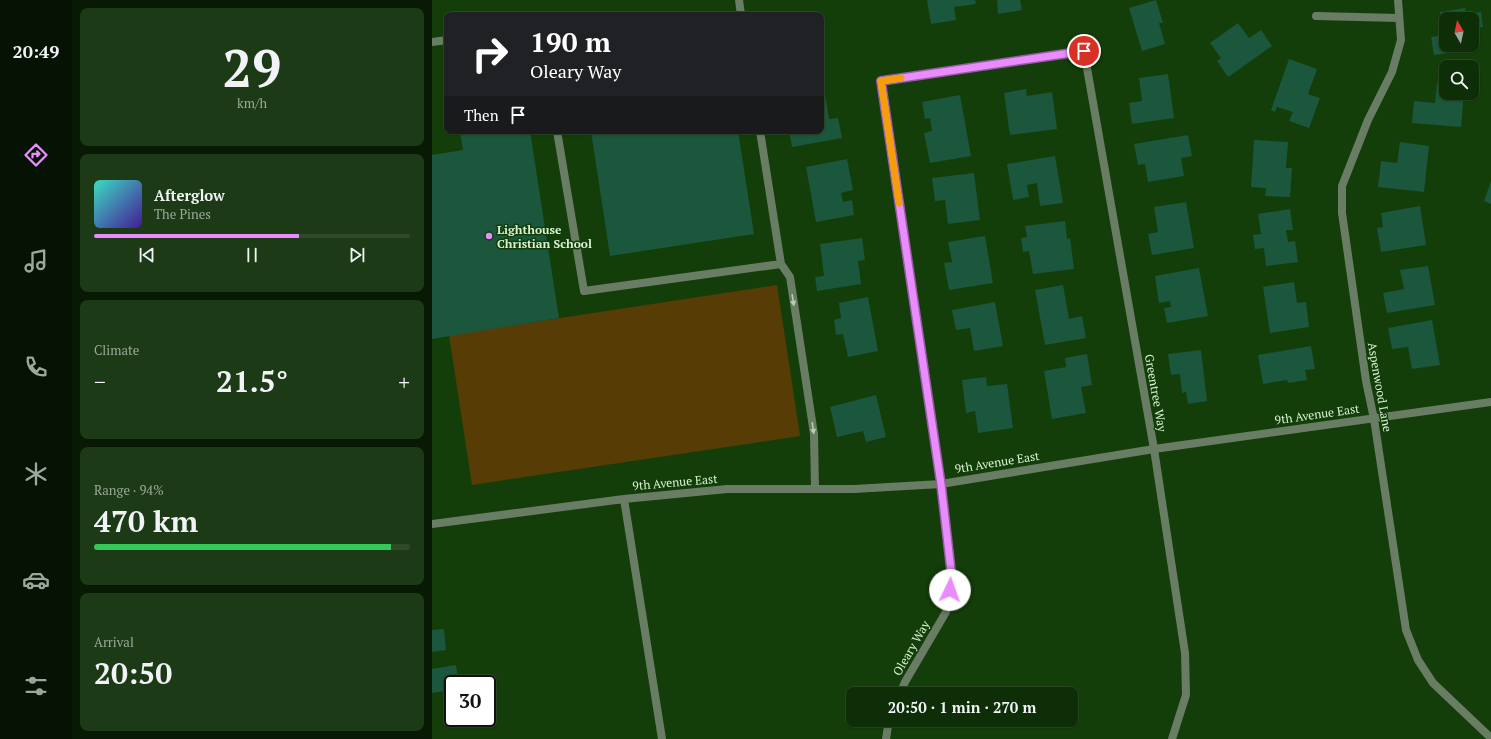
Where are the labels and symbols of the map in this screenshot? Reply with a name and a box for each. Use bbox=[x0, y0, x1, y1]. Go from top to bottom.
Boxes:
north arrow bbox=[1439, 12, 1479, 52]
pin bbox=[1067, 34, 1101, 68]
place label: Lighthouse Christian School bbox=[497, 222, 592, 251]
marker: Lighthouse Christian School bbox=[484, 231, 494, 241]
one-way arrow bbox=[790, 294, 796, 306]
street label: Aspenwood Lane bbox=[1365, 341, 1395, 433]
street label: Greentree Way bbox=[1142, 353, 1170, 434]
street label: 9th Avenue East bbox=[1274, 401, 1361, 427]
one-way arrow bbox=[810, 422, 816, 434]
street label: 9th Avenue East bbox=[954, 448, 1041, 476]
street label: 9th Avenue East bbox=[632, 471, 719, 493]
position arrow bbox=[929, 569, 971, 611]
street label: Oleary Way bbox=[889, 617, 933, 678]
speed limit sign: 30 bbox=[444, 675, 496, 727]

